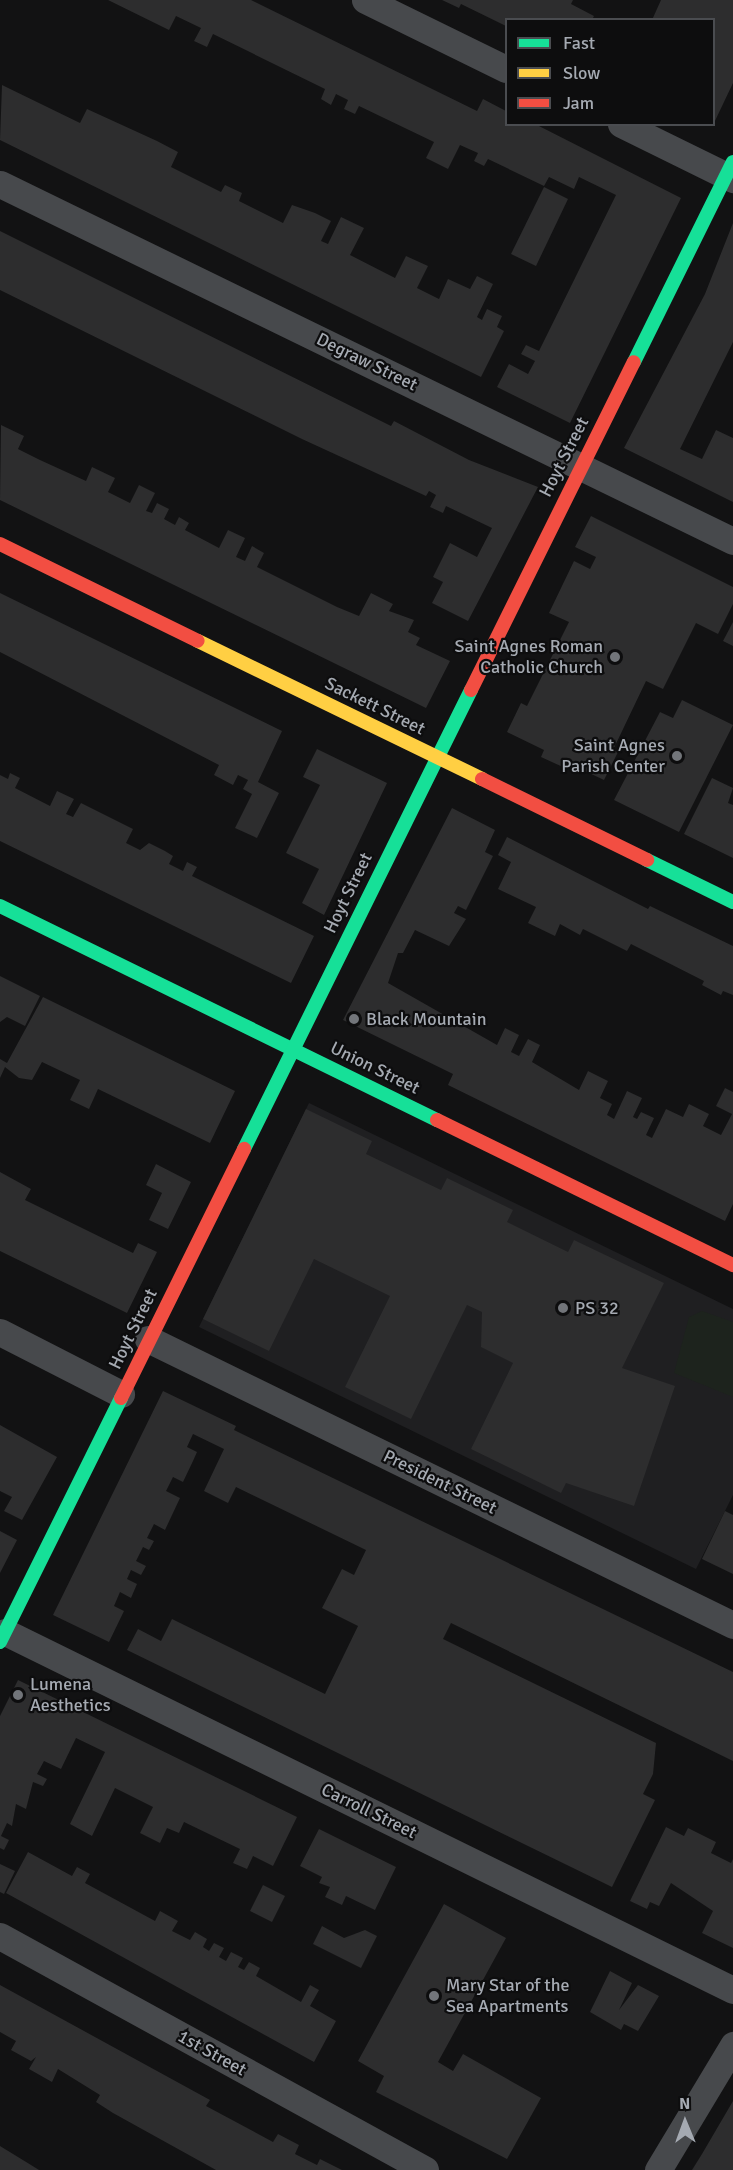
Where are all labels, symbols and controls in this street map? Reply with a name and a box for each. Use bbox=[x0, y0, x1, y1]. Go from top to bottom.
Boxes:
legend bbox=[505, 18, 715, 126]
text: Fast bbox=[563, 32, 595, 54]
text: Slow bbox=[563, 62, 600, 84]
text: Jam bbox=[563, 92, 594, 114]
street label: Degraw Street bbox=[313, 328, 421, 396]
street label: Hoyt Street bbox=[535, 413, 593, 501]
place label: Saint Agnes Roman Catholic Church bbox=[455, 636, 603, 678]
marker: Saint Agnes Roman Catholic Church bbox=[608, 650, 622, 664]
street label: Sackett Street bbox=[321, 672, 429, 740]
place label: Saint Agnes Parish Center bbox=[561, 735, 665, 777]
marker: Saint Agnes Parish Center bbox=[670, 749, 684, 763]
street label: Hoyt Street bbox=[319, 849, 377, 937]
place label: Black Mountain bbox=[366, 1008, 486, 1030]
marker: Black Mountain bbox=[347, 1012, 361, 1026]
street label: Union Street bbox=[327, 1037, 423, 1099]
street label: Hoyt Street bbox=[104, 1285, 162, 1373]
place label: PS 32 bbox=[575, 1297, 619, 1319]
marker: PS 32 bbox=[556, 1301, 570, 1315]
street label: President Street bbox=[380, 1445, 500, 1519]
place label: Lumena Aesthetics bbox=[30, 1674, 111, 1716]
marker: Lumena Aesthetics bbox=[11, 1688, 25, 1702]
street label: Carroll Street bbox=[318, 1779, 420, 1843]
place label: Mary Star of the Sea Apartments bbox=[446, 1975, 569, 2018]
marker: Mary Star of the Sea Apartments bbox=[427, 1989, 441, 2003]
street label: 1st Street bbox=[174, 2025, 250, 2081]
north arrow bbox=[655, 2092, 715, 2152]
text: N bbox=[679, 2094, 690, 2114]

